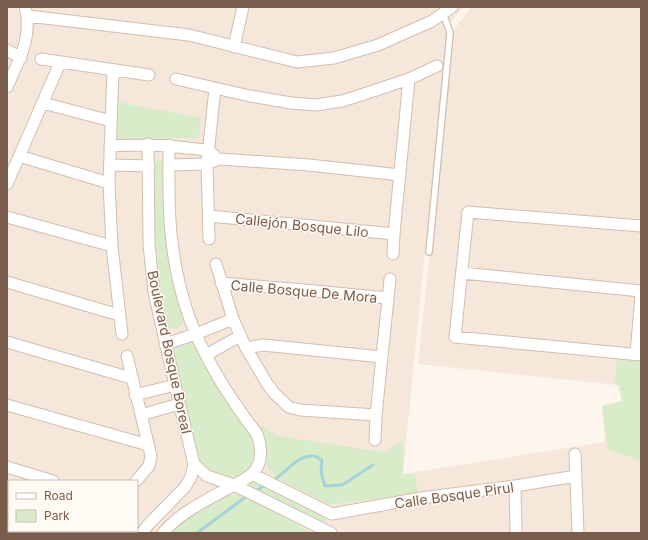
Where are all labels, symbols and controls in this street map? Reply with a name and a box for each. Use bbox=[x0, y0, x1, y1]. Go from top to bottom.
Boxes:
street label: Callejón Bosque Lilo bbox=[234, 210, 370, 240]
street label: Boulevard Bosque Boreal bbox=[144, 269, 196, 435]
street label: Calle Bosque De Mora bbox=[230, 276, 378, 306]
street label: Calle Bosque Pirul bbox=[393, 478, 515, 512]
legend bbox=[8, 480, 138, 532]
text: Road bbox=[44, 488, 73, 503]
text: Park bbox=[44, 508, 70, 523]

